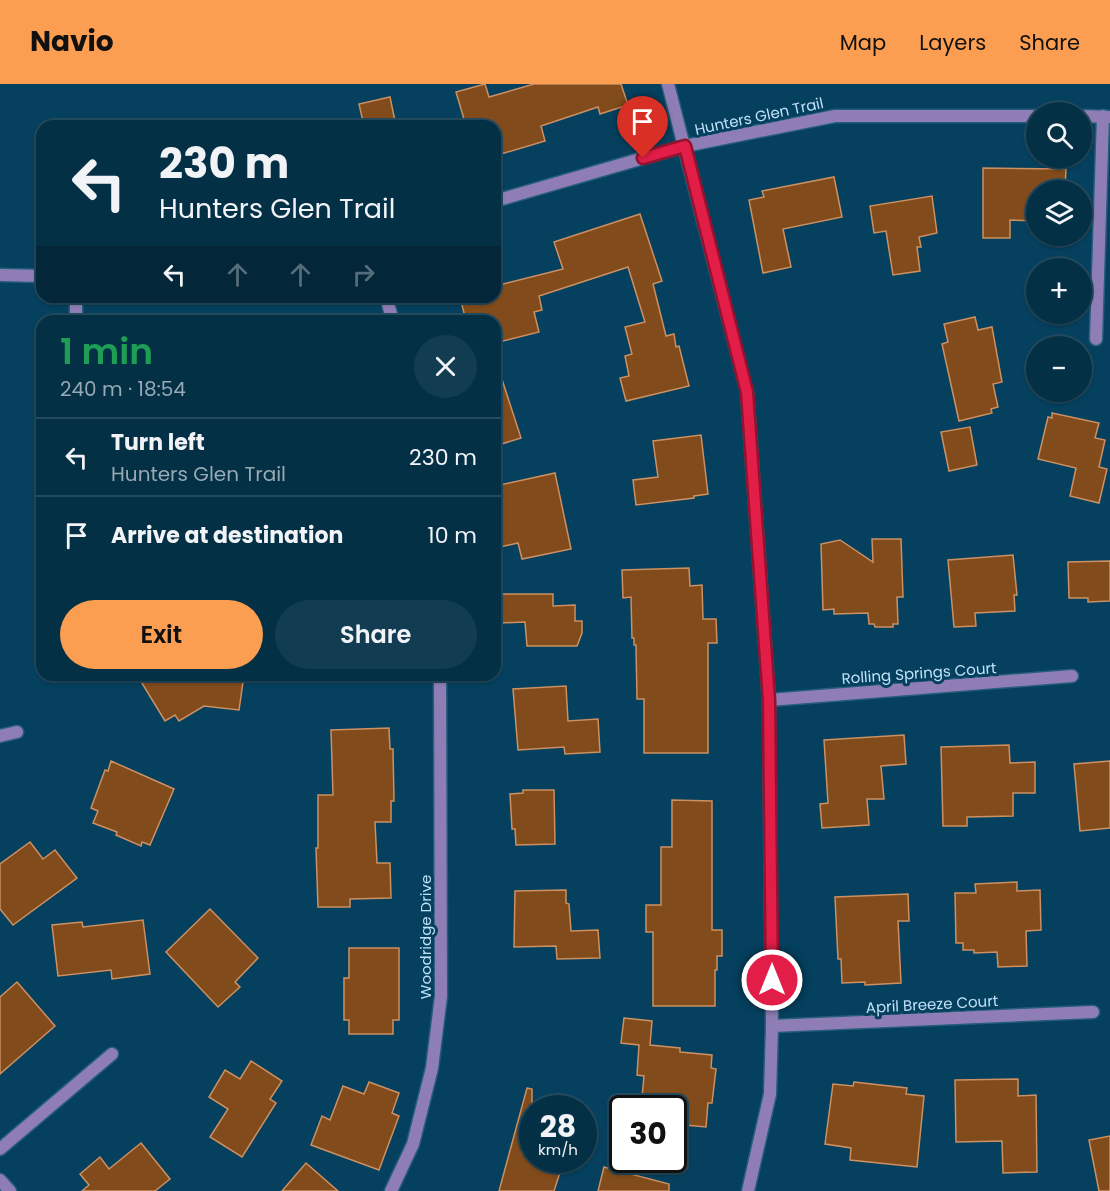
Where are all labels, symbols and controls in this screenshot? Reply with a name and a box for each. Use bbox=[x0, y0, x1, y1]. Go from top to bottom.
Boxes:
text: Navio bbox=[30, 22, 114, 61]
text: Map bbox=[840, 28, 886, 57]
text: Layers bbox=[919, 28, 986, 57]
text: Share bbox=[1019, 28, 1080, 57]
street label: Hunters Glen Trail bbox=[693, 92, 825, 140]
pin bbox=[617, 96, 668, 158]
map controls bbox=[1026, 102, 1092, 402]
button: search bbox=[1026, 102, 1092, 168]
icon: arrive bbox=[626, 105, 659, 138]
text: 230 m bbox=[159, 134, 289, 193]
icon: left bbox=[60, 144, 138, 222]
button: layers bbox=[1026, 180, 1092, 246]
text: Hunters Glen Trail bbox=[159, 190, 395, 227]
icon: left bbox=[158, 258, 191, 291]
icon: ahead bbox=[221, 258, 254, 291]
icon: ahead bbox=[284, 258, 317, 291]
icon: right bbox=[347, 258, 380, 291]
button: + bbox=[1026, 258, 1092, 324]
text: 1 min bbox=[60, 326, 153, 377]
button: close bbox=[414, 335, 477, 398]
button: − bbox=[1026, 336, 1092, 402]
text: 240 m · 18:54 bbox=[60, 375, 186, 403]
text: Turn left bbox=[111, 427, 205, 458]
icon: left bbox=[60, 441, 93, 474]
text: 230 m bbox=[409, 442, 477, 473]
text: Hunters Glen Trail bbox=[111, 460, 286, 488]
icon: arrive bbox=[60, 519, 93, 552]
text: Arrive at destination bbox=[111, 520, 343, 551]
text: 10 m bbox=[428, 520, 477, 551]
button: Exit bbox=[60, 600, 263, 669]
button: Share bbox=[275, 600, 477, 669]
street label: Rolling Springs Court bbox=[841, 657, 997, 689]
street label: Woodridge Drive bbox=[415, 875, 436, 999]
position arrow bbox=[740, 948, 804, 1012]
street label: April Breeze Court bbox=[865, 990, 999, 1018]
speed limit sign: 30 bbox=[609, 1095, 687, 1173]
text: 28 bbox=[540, 1105, 576, 1148]
text: km/h bbox=[538, 1139, 578, 1160]

